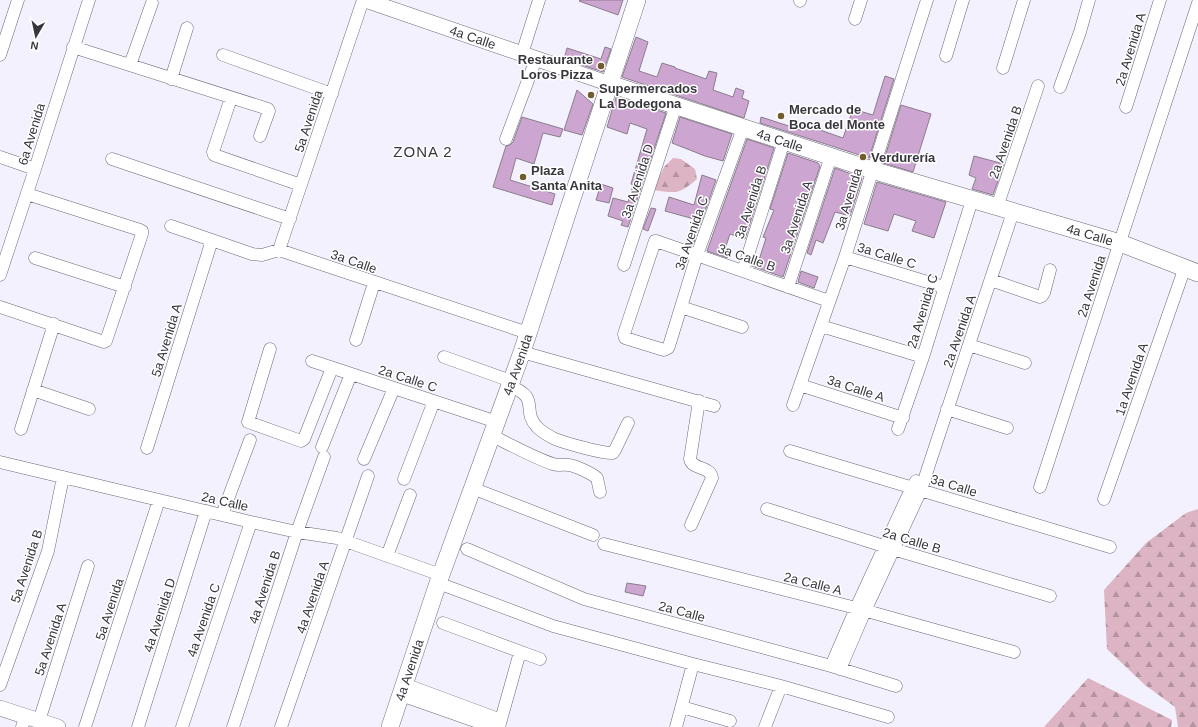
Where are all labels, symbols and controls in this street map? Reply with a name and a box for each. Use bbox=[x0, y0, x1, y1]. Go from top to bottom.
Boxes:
street label: 2a Avenida A bbox=[1112, 10, 1149, 88]
north arrow bbox=[16, 16, 56, 56]
street label: 4a Calle bbox=[448, 23, 498, 52]
text: N bbox=[30, 39, 39, 52]
place label: Restaurante Loros Pizza bbox=[518, 52, 594, 82]
marker: Restaurante Loros Pizza bbox=[596, 61, 606, 71]
place label: Supermercados La Bodegona bbox=[599, 81, 697, 111]
street label: 5a Avenida bbox=[291, 88, 326, 154]
marker: Supermercados La Bodegona bbox=[586, 90, 596, 100]
street label: 6a Avenida bbox=[15, 101, 48, 167]
place label: Mercado de Boca del Monte bbox=[789, 102, 885, 132]
street label: 2a Avenida B bbox=[986, 104, 1025, 181]
marker: Mercado de Boca del Monte bbox=[776, 111, 786, 121]
street label: 4a Calle bbox=[755, 126, 805, 155]
street label: 3a Avenida D bbox=[618, 142, 657, 220]
district label: ZONA 2 bbox=[393, 143, 453, 160]
place label: Verdurería bbox=[871, 150, 936, 165]
marker: Verdurería bbox=[858, 152, 868, 162]
place label: Plaza Santa Anita bbox=[531, 163, 603, 193]
street label: 3a Avenida B bbox=[732, 164, 769, 241]
street label: 3a Avenida bbox=[832, 166, 865, 232]
marker: Plaza Santa Anita bbox=[518, 172, 528, 182]
street label: 3a Avenida A bbox=[778, 179, 815, 255]
street label: 3a Avenida C bbox=[672, 194, 711, 272]
street label: 4a Calle bbox=[1065, 221, 1115, 249]
street label: 3a Calle C bbox=[856, 239, 918, 272]
street label: 3a Calle B bbox=[716, 241, 778, 274]
street label: 3a Calle bbox=[329, 247, 379, 276]
street label: 2a Avenida bbox=[1074, 253, 1109, 319]
street label: 2a Avenida C bbox=[904, 272, 941, 350]
street label: 2a Avenida A bbox=[940, 293, 979, 369]
street label: 5a Avenida A bbox=[148, 301, 185, 379]
street label: 4a Avenida bbox=[500, 332, 536, 398]
street label: 1a Avenida A bbox=[1112, 341, 1151, 417]
street label: 2a Calle C bbox=[377, 362, 439, 395]
street label: 3a Calle A bbox=[825, 372, 887, 405]
street label: 3a Calle bbox=[929, 471, 979, 500]
street label: 2a Calle bbox=[200, 489, 250, 514]
street label: 2a Calle B bbox=[881, 525, 943, 556]
street label: 5a Avenida B bbox=[8, 528, 45, 605]
street label: 4a Avenida B bbox=[246, 549, 283, 626]
street label: 4a Avenida A bbox=[293, 559, 332, 635]
street label: 2a Calle A bbox=[782, 569, 844, 598]
street label: 5a Avenida bbox=[92, 576, 127, 642]
street label: 4a Avenida D bbox=[140, 576, 179, 654]
street label: 4a Avenida C bbox=[184, 581, 223, 659]
street label: 2a Calle bbox=[657, 598, 707, 625]
street label: 5a Avenida A bbox=[32, 601, 69, 677]
street label: 4a Avenida bbox=[392, 637, 427, 703]

